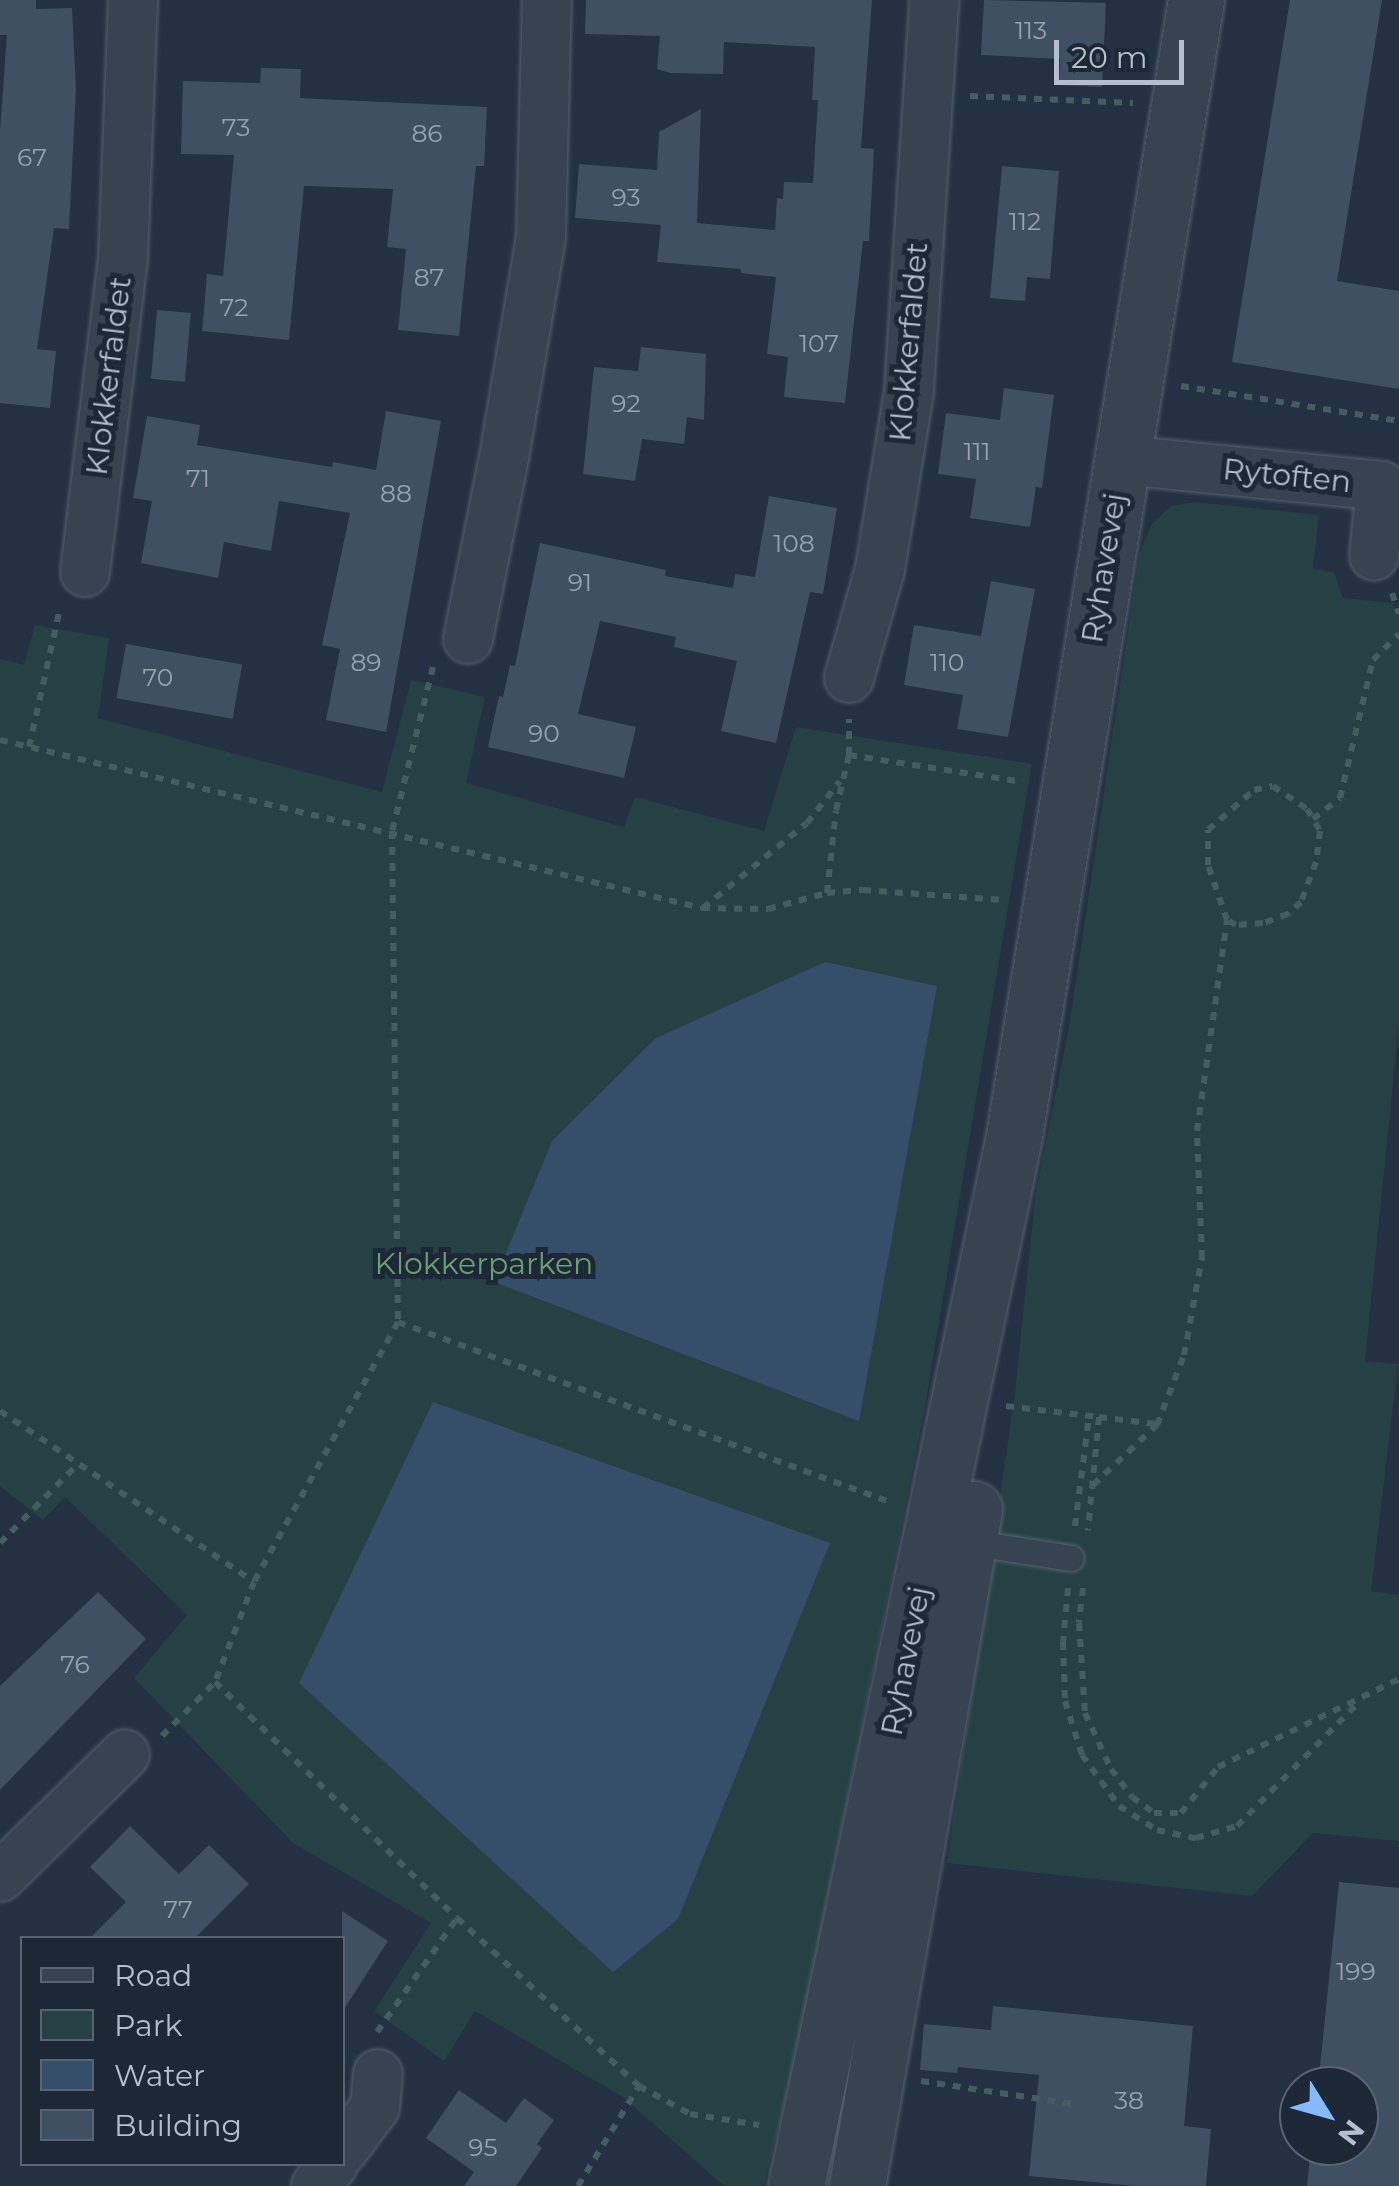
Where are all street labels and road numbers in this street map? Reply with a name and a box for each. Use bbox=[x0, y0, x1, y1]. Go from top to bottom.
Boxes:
street label: Klokkerfaldet bbox=[882, 241, 936, 443]
street label: Klokkerfaldet bbox=[79, 275, 139, 477]
street label: Rytoften bbox=[1221, 451, 1353, 501]
street label: Ryhavevej bbox=[1074, 491, 1134, 645]
street label: Ryhavevej bbox=[874, 1583, 938, 1739]

